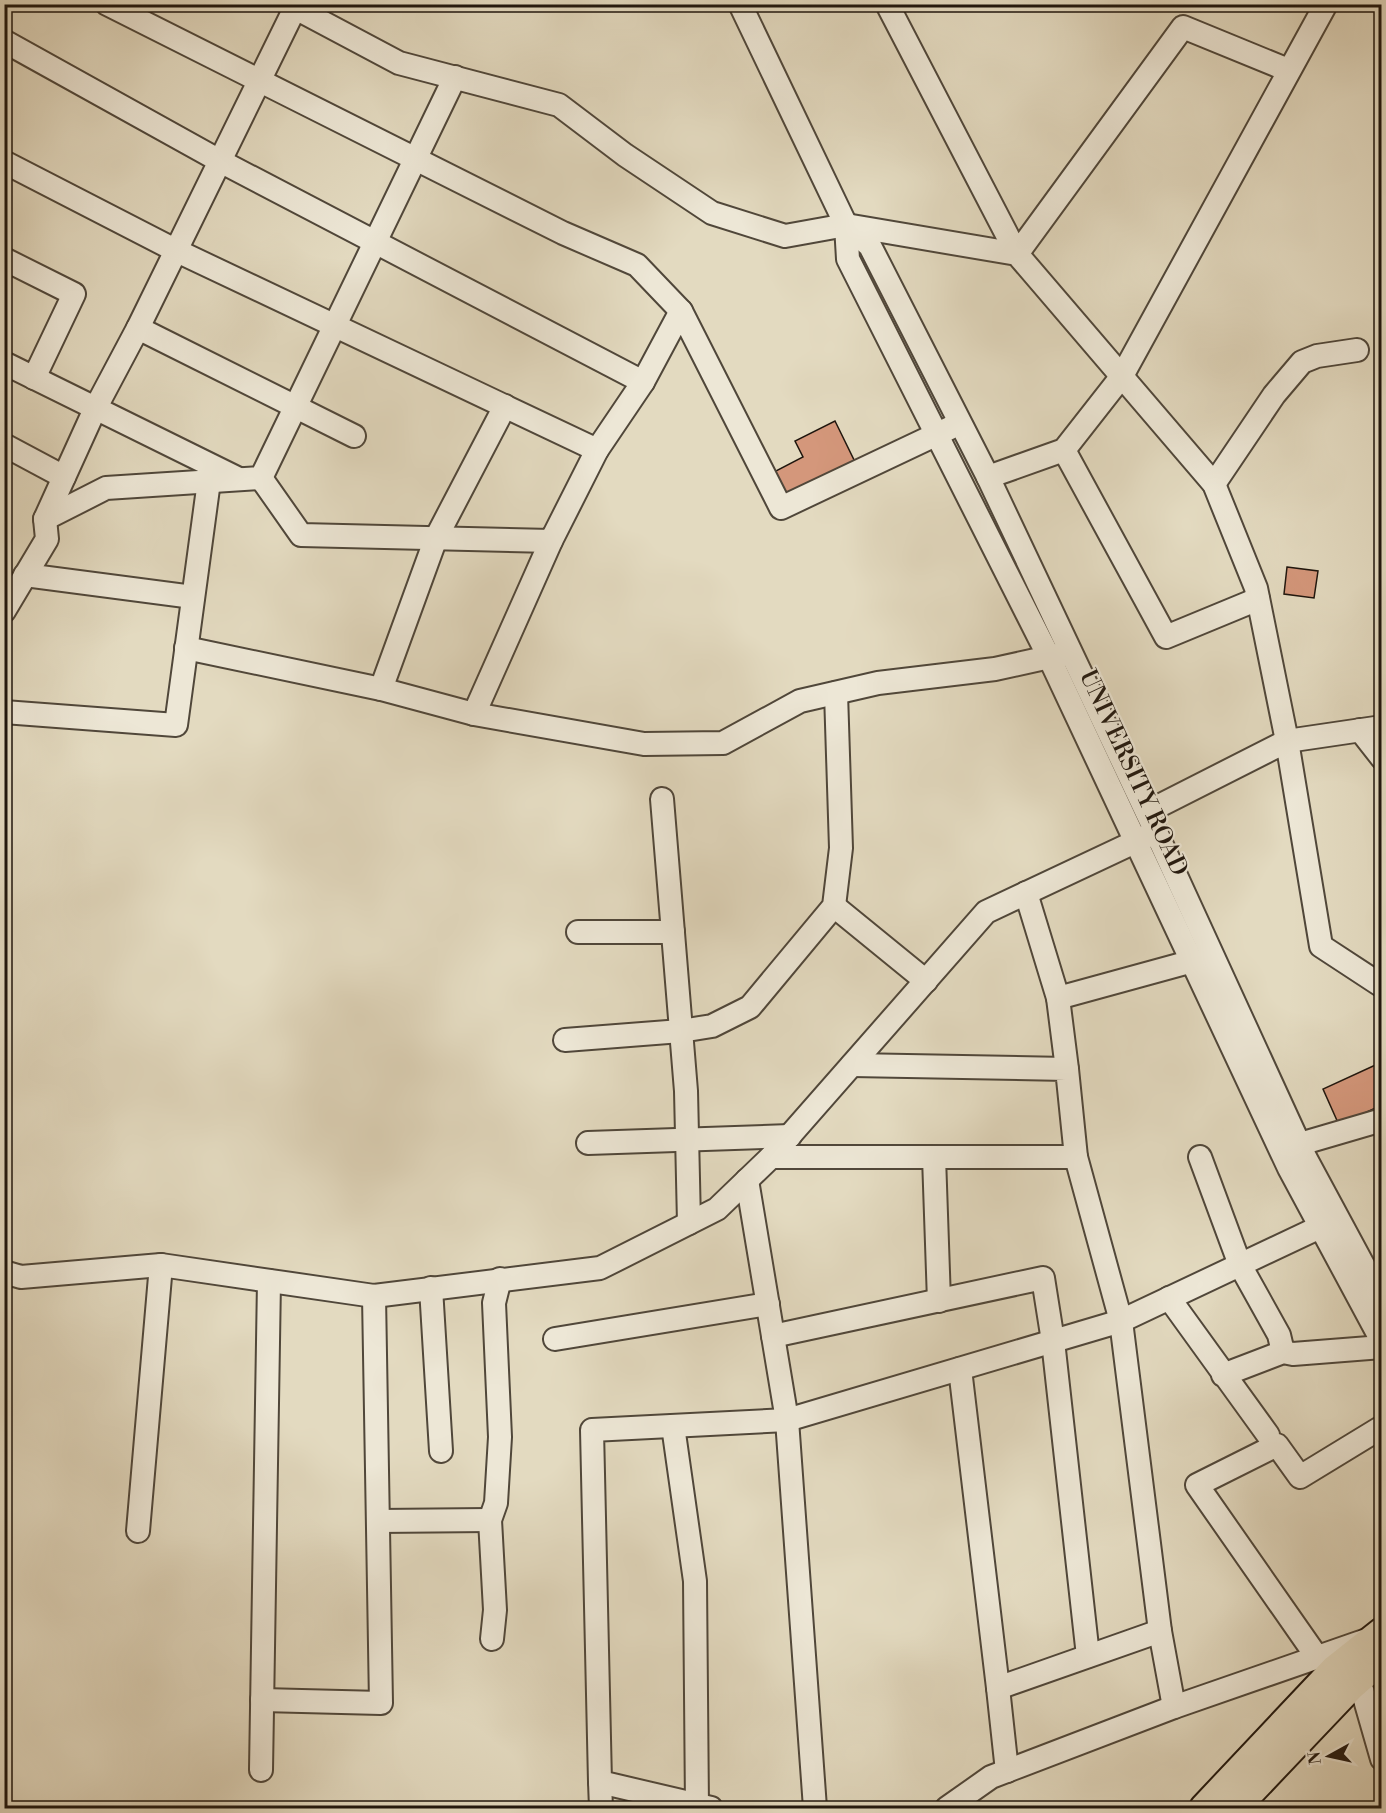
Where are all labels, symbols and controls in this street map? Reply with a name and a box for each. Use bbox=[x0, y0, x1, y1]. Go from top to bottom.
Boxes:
street label: UNIVERSITY ROAD bbox=[1072, 665, 1194, 881]
north arrow bbox=[1299, 1726, 1359, 1786]
text: N bbox=[1304, 1750, 1326, 1766]

